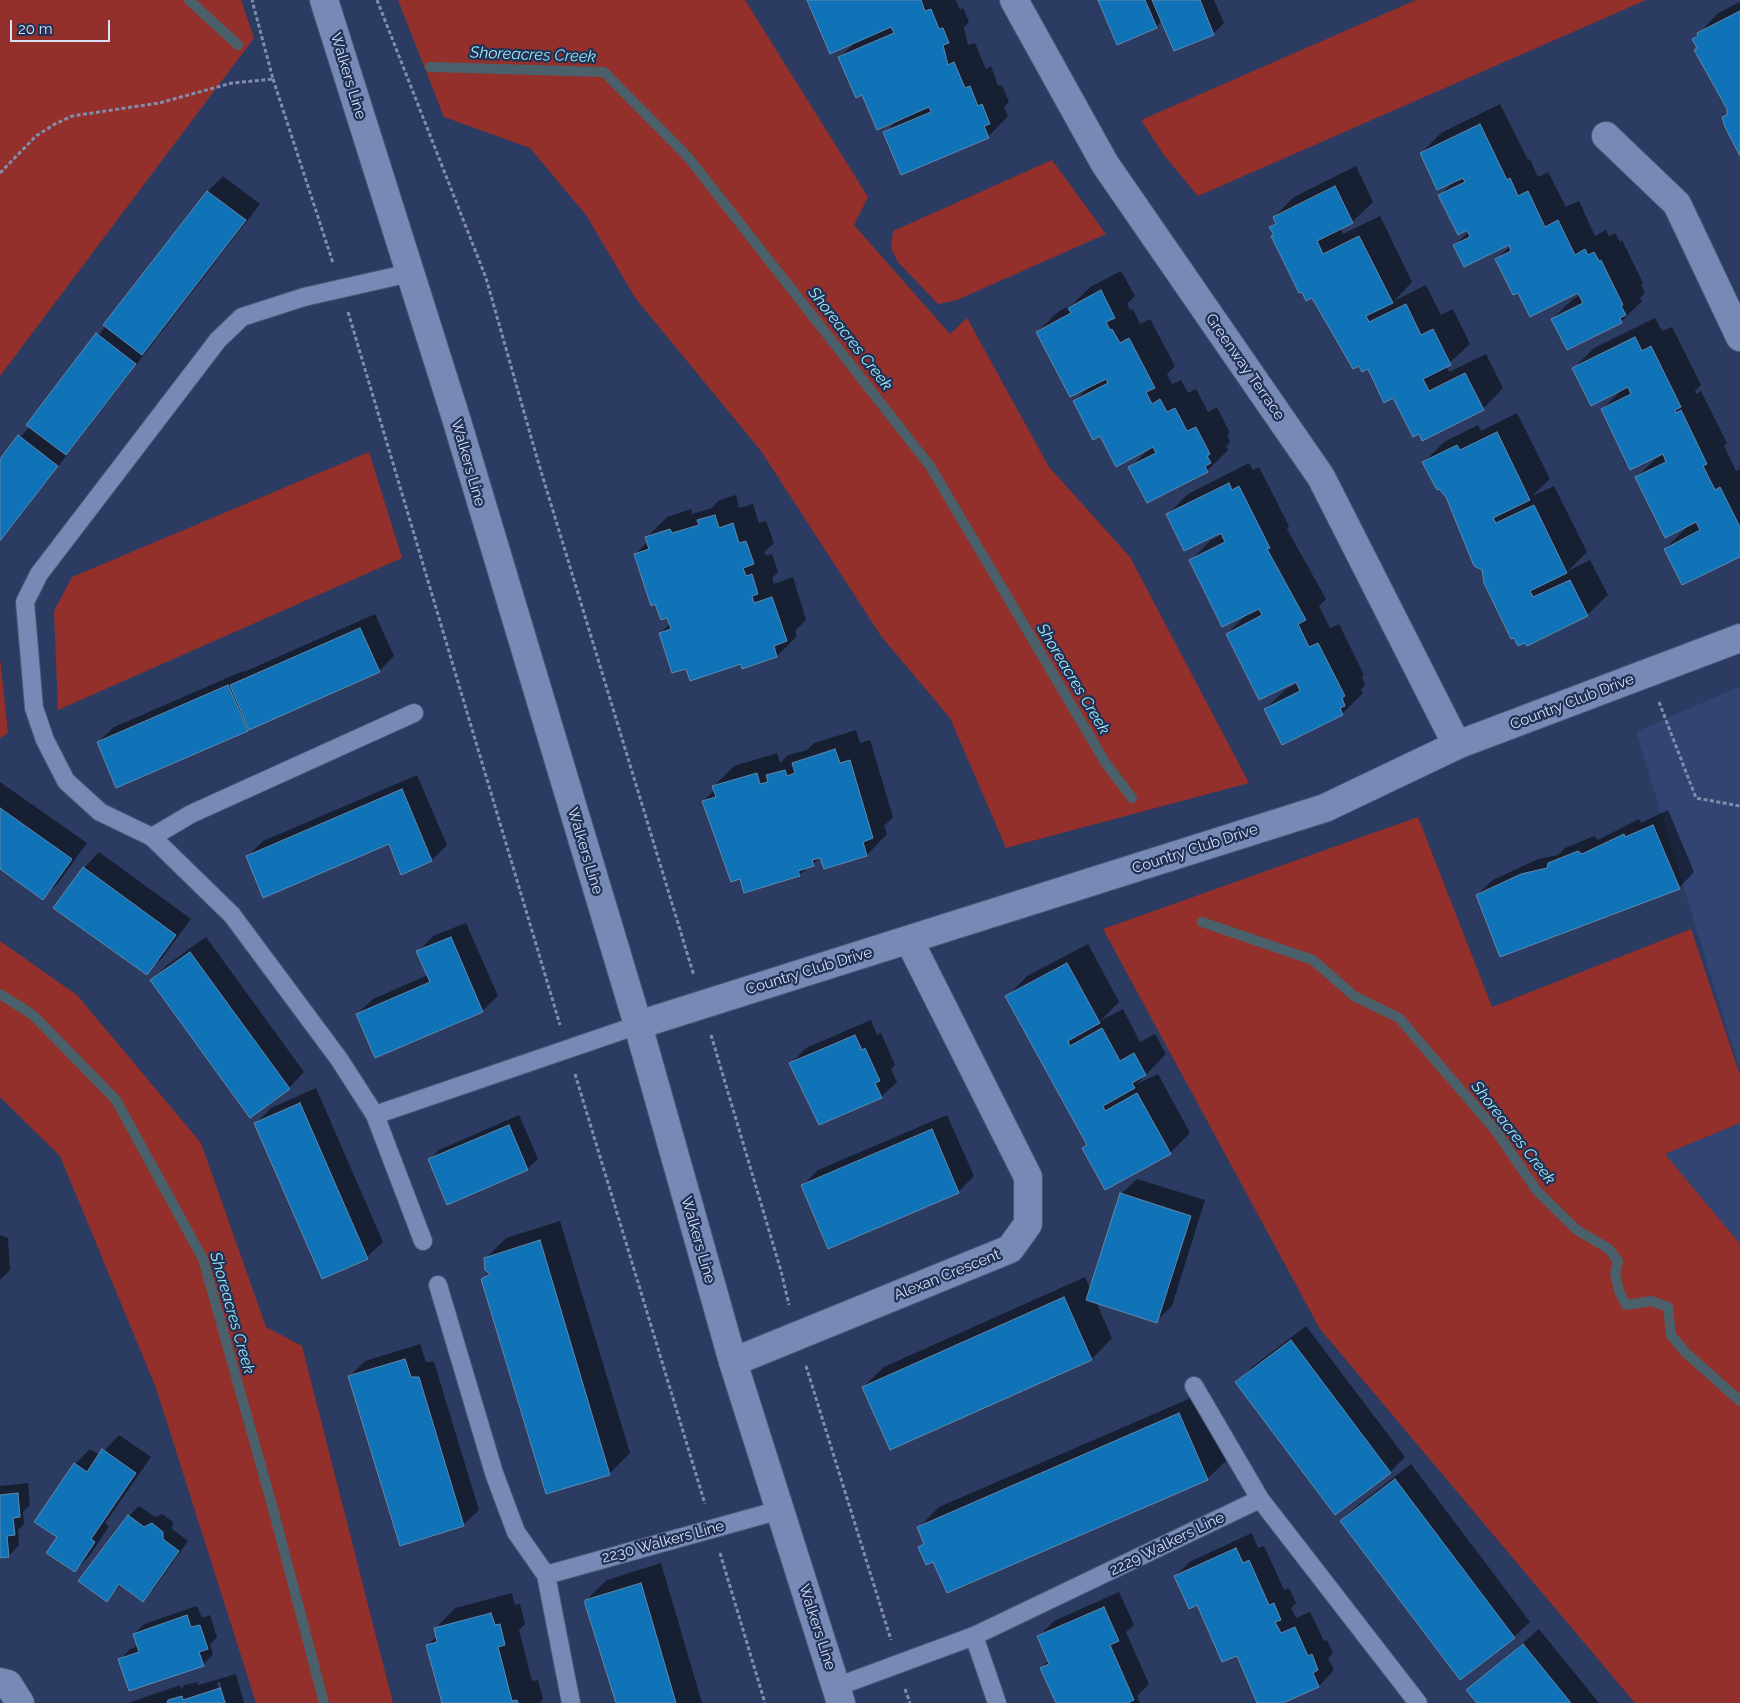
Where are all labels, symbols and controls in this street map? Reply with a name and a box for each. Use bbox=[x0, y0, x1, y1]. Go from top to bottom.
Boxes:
scale bar bbox=[12, 10, 112, 42]
text: 20 m bbox=[18, 20, 53, 38]
street label: Walkers Line bbox=[326, 31, 370, 121]
water label: Shoreacres Creek bbox=[470, 43, 596, 67]
water label: Shoreacres Creek bbox=[804, 283, 896, 395]
street label: Greenway Terrace bbox=[1202, 310, 1288, 424]
street label: Walkers Line bbox=[447, 418, 489, 508]
water label: Shoreacres Creek bbox=[1032, 620, 1114, 738]
street label: Country Club Drive bbox=[1508, 670, 1636, 734]
street label: Walkers Line bbox=[563, 806, 607, 896]
street label: Country Club Drive bbox=[1130, 820, 1260, 878]
street label: Country Club Drive bbox=[744, 943, 874, 999]
water label: Shoreacres Creek bbox=[1467, 1077, 1559, 1189]
street label: Walkers Line bbox=[677, 1195, 719, 1285]
street label: Alexan Crescent bbox=[891, 1245, 1003, 1305]
water label: Shoreacres Creek bbox=[205, 1250, 259, 1376]
street label: 2229 Walkers Line bbox=[1107, 1508, 1227, 1580]
street label: 2230 Walkers Line bbox=[600, 1517, 726, 1567]
street label: Walkers Line bbox=[795, 1582, 839, 1672]

